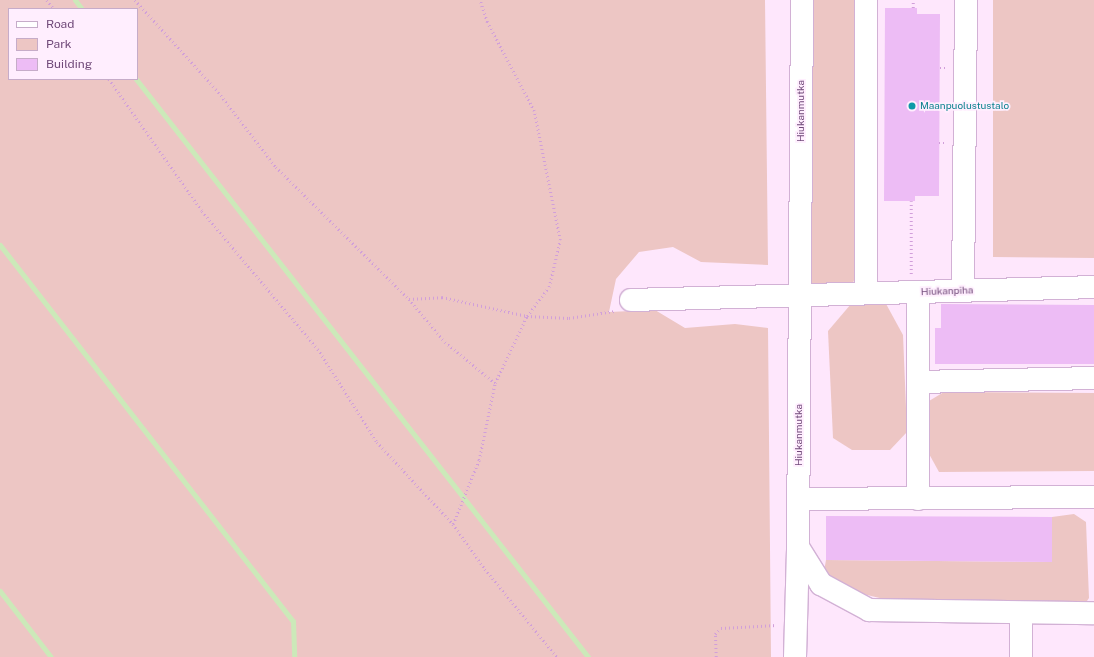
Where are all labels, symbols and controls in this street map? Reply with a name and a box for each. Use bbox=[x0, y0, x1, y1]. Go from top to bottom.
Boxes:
legend bbox=[8, 8, 138, 80]
text: Road bbox=[46, 17, 74, 31]
text: Park bbox=[46, 37, 72, 51]
text: Building bbox=[46, 57, 92, 71]
street label: Hiukanmutka bbox=[795, 80, 807, 142]
place label: Maanpuolustustalo bbox=[920, 100, 1009, 112]
marker: Maanpuolustustalo bbox=[907, 101, 917, 111]
street label: Hiukanpiha bbox=[921, 284, 973, 298]
street label: Hiukanmutka bbox=[793, 404, 805, 466]

